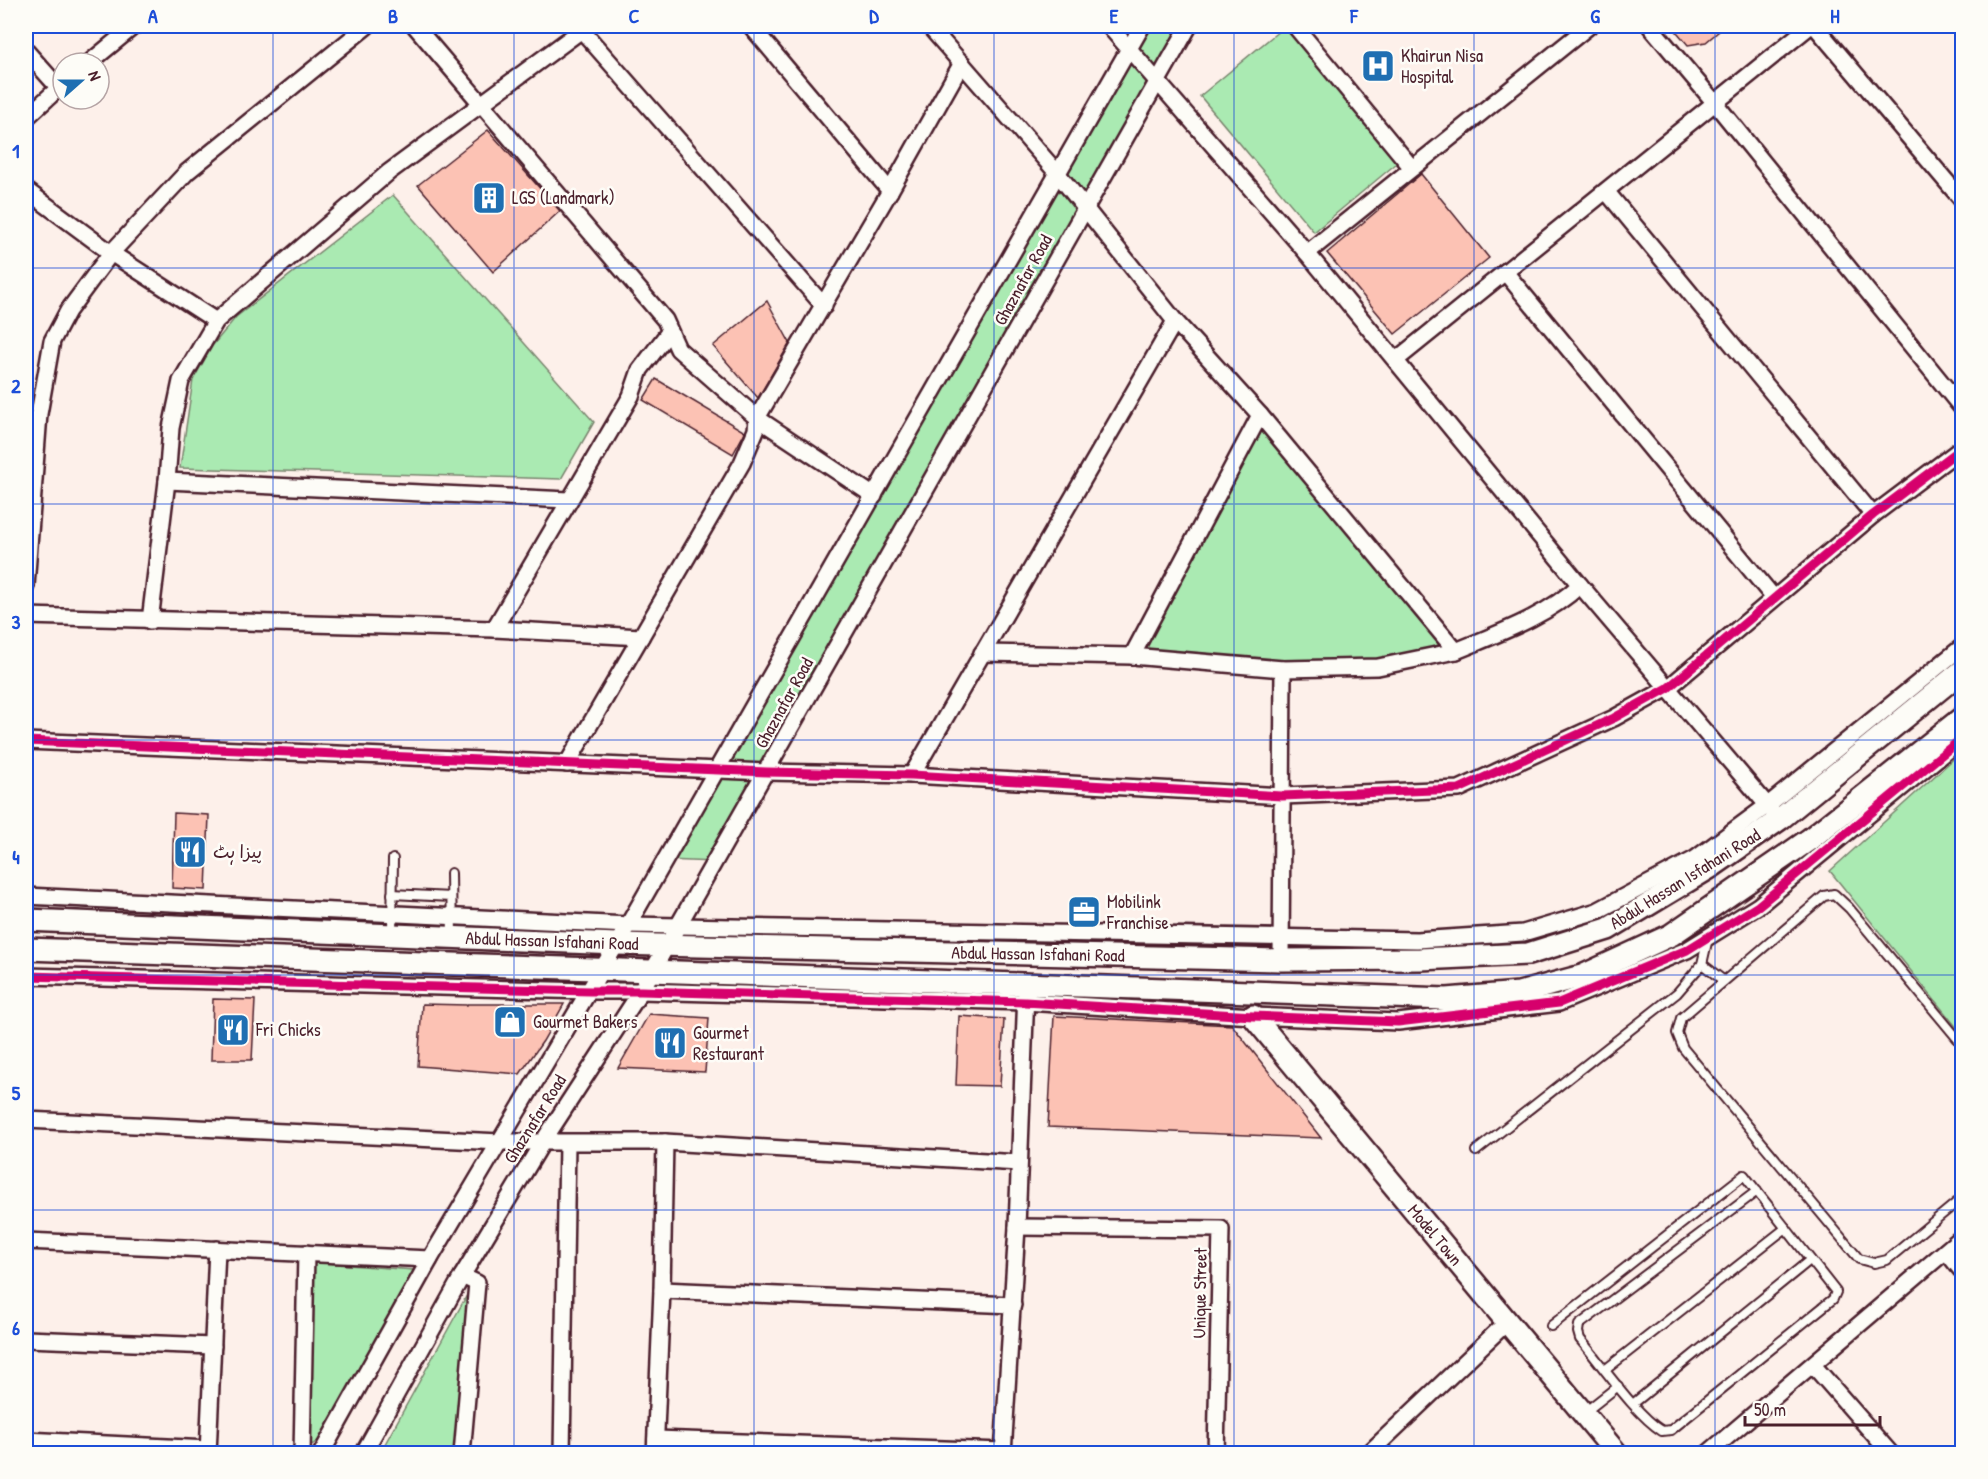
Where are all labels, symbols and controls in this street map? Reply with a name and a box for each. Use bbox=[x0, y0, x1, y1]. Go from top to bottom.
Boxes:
text: A bbox=[148, 2, 158, 29]
text: B bbox=[388, 2, 398, 29]
text: C bbox=[629, 2, 640, 29]
text: D bbox=[869, 2, 879, 29]
text: E bbox=[1110, 2, 1119, 29]
text: F bbox=[1349, 2, 1359, 29]
text: G bbox=[1590, 2, 1600, 29]
text: H bbox=[1830, 2, 1840, 29]
place label: Khairun Nisa Hospital bbox=[1401, 43, 1483, 89]
hospital icon: Khairun Nisa Hospital bbox=[1360, 48, 1396, 84]
north arrow bbox=[51, 51, 111, 111]
text: N bbox=[83, 68, 107, 84]
text: 1 bbox=[12, 137, 20, 164]
building icon: LGS (Landmark) bbox=[471, 180, 507, 216]
place label: LGS (Landmark) bbox=[512, 185, 615, 210]
street label: Ghaznafar Road bbox=[987, 230, 1058, 330]
text: 2 bbox=[11, 372, 21, 399]
text: 3 bbox=[12, 608, 21, 635]
street label: Ghaznafar Road bbox=[748, 653, 819, 753]
street label: Abdul Hassan Isfahani Road bbox=[1605, 822, 1765, 935]
restaurant icon: پیزا ہٹ bbox=[172, 834, 208, 870]
place label: پیزا ہٹ bbox=[213, 839, 262, 865]
text: 4 bbox=[12, 843, 20, 870]
place label: Mobilink Franchise bbox=[1106, 889, 1169, 935]
office icon: Mobilink Franchise bbox=[1066, 894, 1102, 930]
street label: Abdul Hassan Isfahani Road bbox=[465, 925, 639, 956]
street label: Abdul Hassan Isfahani Road bbox=[951, 939, 1125, 968]
shop icon: Gourmet Bakers bbox=[492, 1004, 528, 1040]
place label: Gourmet Bakers bbox=[533, 1009, 638, 1034]
restaurant icon: Fri Chicks bbox=[215, 1012, 251, 1048]
place label: Fri Chicks bbox=[255, 1017, 321, 1042]
place label: Gourmet Restaurant bbox=[693, 1020, 765, 1066]
restaurant icon: Gourmet Restaurant bbox=[652, 1025, 688, 1061]
street label: Ghaznafar Road bbox=[497, 1070, 572, 1168]
text: 5 bbox=[12, 1079, 21, 1106]
street label: Model Town bbox=[1402, 1199, 1468, 1271]
street label: Unique Street bbox=[1186, 1247, 1213, 1339]
text: 6 bbox=[12, 1314, 20, 1341]
scale bar bbox=[1745, 1389, 1880, 1427]
text: 50 m bbox=[1754, 1397, 1786, 1422]

